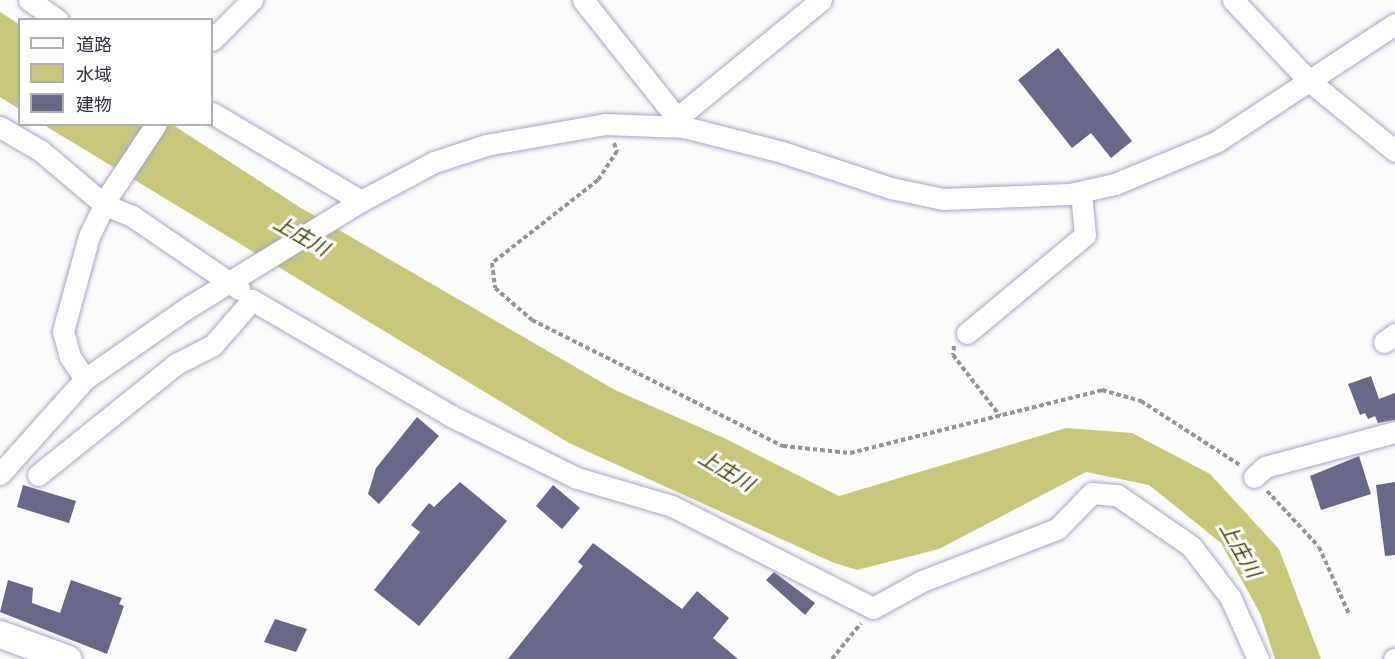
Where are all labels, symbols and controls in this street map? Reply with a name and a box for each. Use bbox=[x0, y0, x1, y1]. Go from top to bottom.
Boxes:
legend bbox=[18, 18, 213, 126]
text: 道路 bbox=[76, 34, 112, 56]
text: 水域 bbox=[76, 64, 112, 86]
text: 建物 bbox=[76, 94, 112, 116]
water label: 上庄川 bbox=[269, 211, 333, 261]
water label: 上庄川 bbox=[694, 445, 758, 497]
water label: 上庄川 bbox=[1215, 518, 1265, 582]

